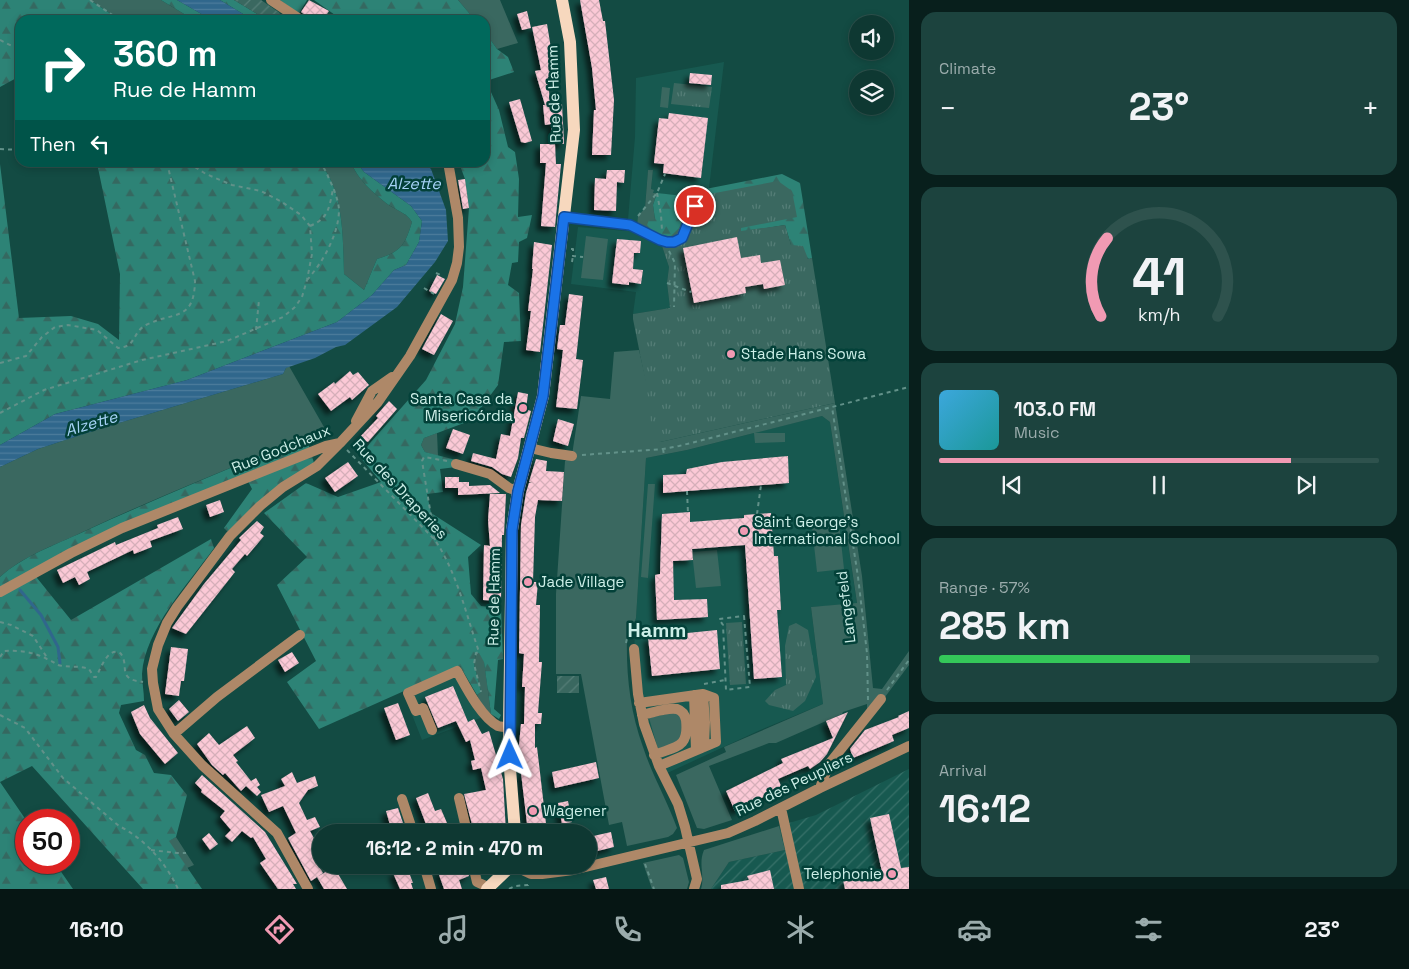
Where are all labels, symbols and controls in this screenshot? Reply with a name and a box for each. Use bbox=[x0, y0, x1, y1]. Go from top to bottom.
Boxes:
map controls bbox=[849, 15, 894, 115]
button: sound bbox=[849, 15, 894, 60]
text: 360 m bbox=[113, 32, 217, 76]
icon: right bbox=[30, 35, 95, 100]
street label: Rue de Hamm bbox=[542, 45, 565, 143]
text: Climate bbox=[939, 58, 996, 79]
button: layers bbox=[849, 70, 894, 115]
text: Rue de Hamm bbox=[113, 75, 257, 103]
text: 23° bbox=[1129, 83, 1189, 131]
text: − bbox=[939, 90, 956, 126]
text: + bbox=[1362, 90, 1379, 126]
icon: left bbox=[86, 130, 114, 158]
text: Then bbox=[30, 132, 76, 157]
water label: Alzette bbox=[387, 173, 441, 194]
pin bbox=[674, 185, 716, 227]
icon: arrive bbox=[681, 192, 709, 220]
text: 41 bbox=[1132, 244, 1186, 310]
text: km/h bbox=[1138, 303, 1180, 326]
place label: Stade Hans Sowa bbox=[741, 344, 866, 363]
marker: Stade Hans Sowa bbox=[725, 348, 737, 360]
place label: Santa Casa da Misericórdia bbox=[410, 389, 513, 425]
text: 103.0 FM bbox=[1014, 397, 1096, 422]
marker: Santa Casa da Misericórdia bbox=[517, 402, 529, 414]
water label: Alzette bbox=[63, 406, 120, 441]
street label: Rue Godchaux bbox=[229, 420, 333, 477]
text: Music bbox=[1014, 422, 1060, 443]
street label: Rue des Draperies bbox=[349, 435, 452, 543]
icon: previous bbox=[998, 471, 1026, 499]
icon: pause bbox=[1145, 471, 1173, 499]
icon: next bbox=[1292, 471, 1320, 499]
place label: Saint George's International School bbox=[754, 512, 900, 548]
marker: Saint George's International School bbox=[738, 525, 750, 537]
street label: Rue de Hamm bbox=[483, 548, 504, 646]
street label: Langefeld bbox=[832, 570, 859, 644]
place label: Jade Village bbox=[538, 572, 625, 591]
marker: Jade Village bbox=[522, 576, 534, 588]
text: Range · 57% bbox=[939, 577, 1030, 598]
text: 285 km bbox=[939, 602, 1071, 650]
district label: Hamm bbox=[628, 617, 686, 643]
position arrow bbox=[483, 728, 535, 780]
street label: Rue des Peupliers bbox=[732, 747, 855, 820]
text: Arrival bbox=[939, 760, 987, 781]
text: 16:12 bbox=[939, 785, 1031, 833]
place label: Wagener bbox=[543, 801, 607, 820]
marker: Wagener bbox=[527, 805, 539, 817]
speed limit sign: 50 bbox=[15, 809, 80, 874]
text: 16:12 · 2 min · 470 m bbox=[366, 836, 543, 861]
place label: Telephonie bbox=[803, 864, 882, 883]
marker: Telephonie bbox=[886, 868, 898, 880]
icon: directions bbox=[262, 912, 297, 947]
icon: music bbox=[436, 912, 471, 947]
icon: phone bbox=[610, 912, 645, 947]
icon: climate bbox=[783, 912, 818, 947]
icon: car bbox=[957, 912, 992, 947]
icon: filters bbox=[1131, 912, 1166, 947]
text: 16:10 bbox=[69, 915, 124, 943]
text: 23° bbox=[1304, 915, 1340, 943]

